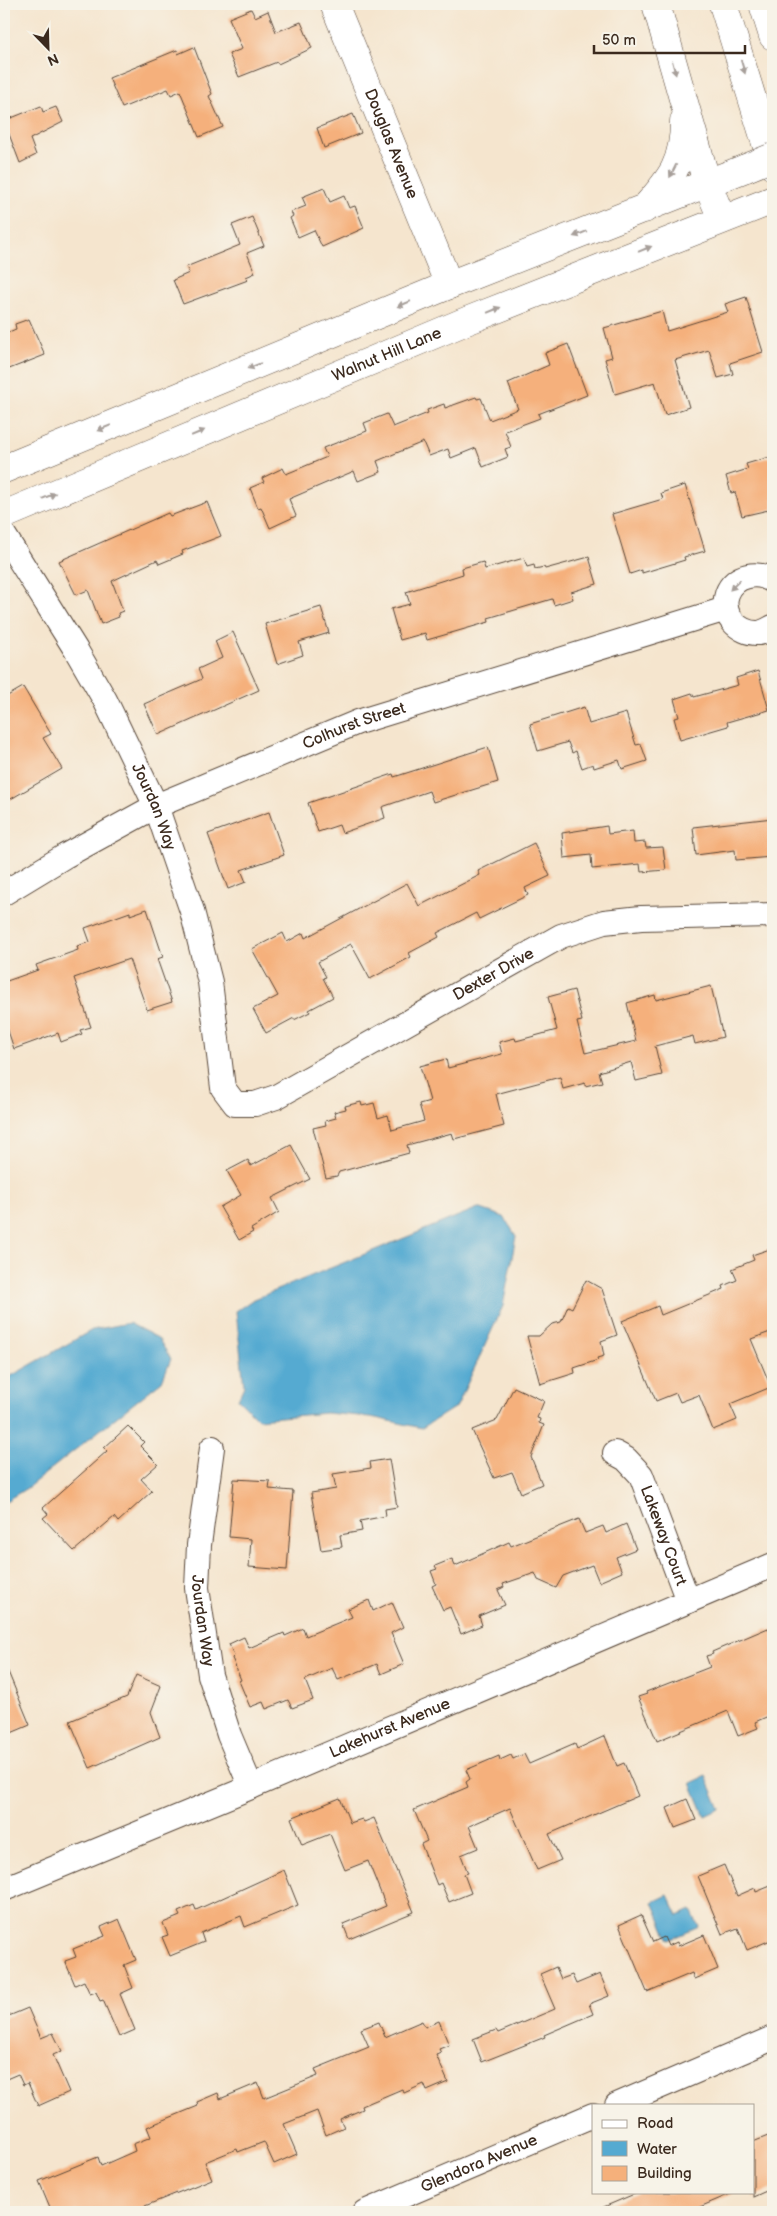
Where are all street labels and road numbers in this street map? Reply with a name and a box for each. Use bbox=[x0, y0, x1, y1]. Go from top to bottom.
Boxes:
street label: Douglas Avenue bbox=[360, 86, 422, 202]
street label: Walnut Hill Lane bbox=[329, 323, 445, 386]
street label: Colhurst Street bbox=[300, 698, 408, 753]
street label: Jourdan Way bbox=[127, 760, 180, 853]
street label: Dexter Drive bbox=[450, 944, 538, 1005]
street label: Lakeway Court bbox=[636, 1483, 691, 1588]
street label: Jourdan Way bbox=[187, 1575, 218, 1669]
street label: Lakehurst Avenue bbox=[327, 1694, 453, 1762]
street label: Glendora Avenue bbox=[418, 2130, 541, 2197]

